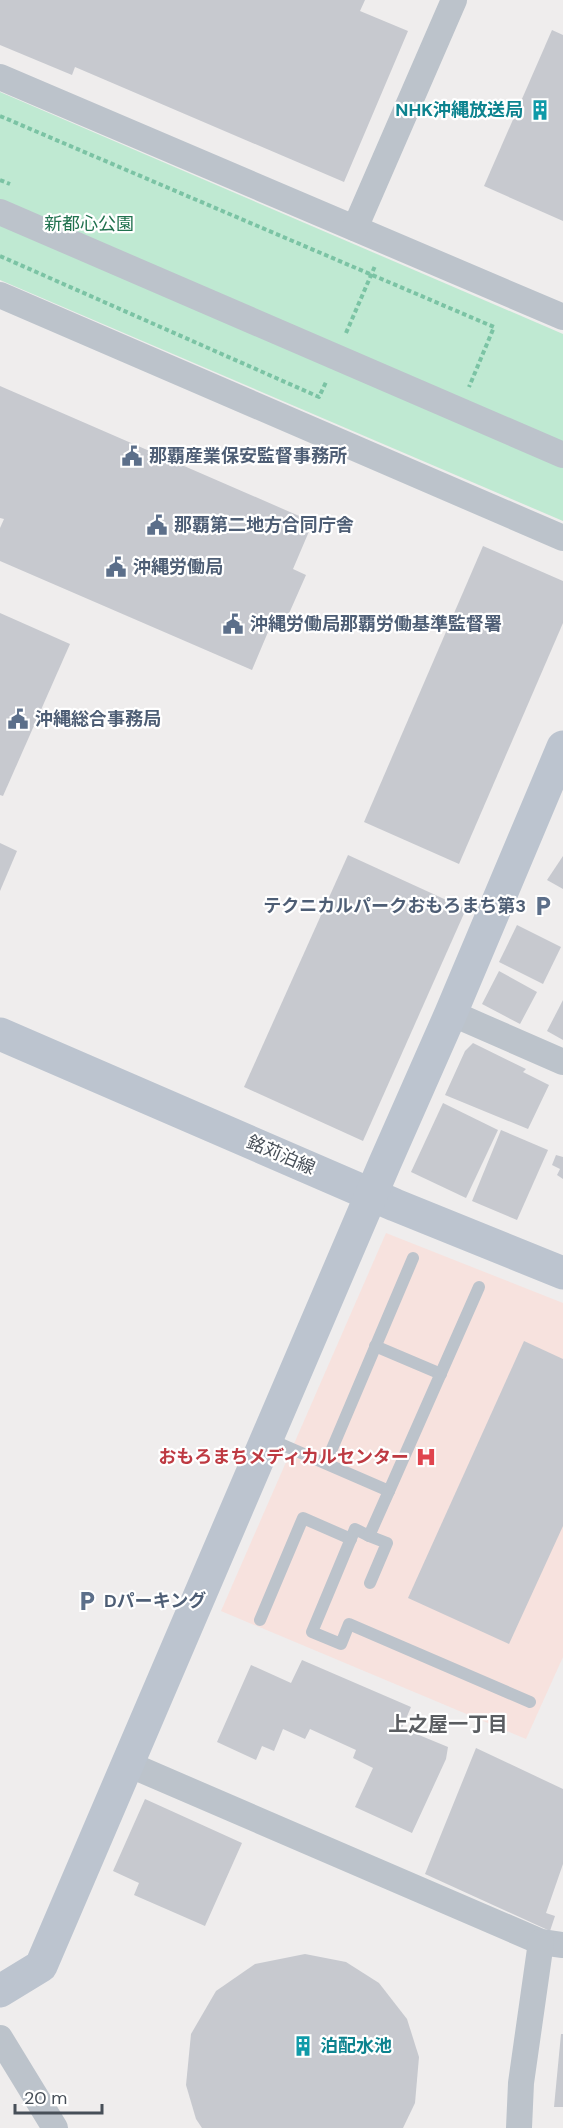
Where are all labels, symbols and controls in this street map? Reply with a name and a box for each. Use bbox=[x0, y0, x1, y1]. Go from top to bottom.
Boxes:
place label: NHK沖縄放送局 bbox=[395, 98, 523, 122]
building icon: NHK沖縄放送局 bbox=[528, 98, 552, 122]
park label: 新都心公園 bbox=[44, 212, 134, 236]
public building icon: 那覇産業保安監督事務所 bbox=[120, 444, 144, 468]
place label: 那覇産業保安監督事務所 bbox=[149, 444, 347, 468]
public building icon: 那覇第二地方合同庁舎 bbox=[145, 513, 169, 537]
place label: 那覇第二地方合同庁舎 bbox=[174, 513, 354, 537]
public building icon: 沖縄労働局 bbox=[104, 555, 128, 579]
place label: 沖縄労働局 bbox=[133, 555, 223, 579]
public building icon: 沖縄労働局那覇労働基準監督署 bbox=[221, 612, 245, 636]
place label: 沖縄労働局那覇労働基準監督署 bbox=[250, 612, 502, 636]
public building icon: 沖縄総合事務局 bbox=[6, 707, 30, 731]
place label: 沖縄総合事務局 bbox=[35, 707, 161, 731]
place label: テクニカルパークおもろまち第3 bbox=[263, 894, 526, 918]
parking icon: テクニカルパークおもろまち第3 bbox=[531, 894, 555, 918]
street label: 銘苅泊線 bbox=[243, 1130, 319, 1180]
place label: おもろまちメディカルセンター bbox=[158, 1445, 409, 1469]
hospital icon: おもろまちメディカルセンター bbox=[414, 1445, 438, 1469]
parking icon: Dパーキング bbox=[75, 1589, 99, 1613]
place label: Dパーキング bbox=[104, 1589, 206, 1613]
district label: 上之屋一丁目 bbox=[388, 1711, 508, 1737]
building icon: 泊配水池 bbox=[291, 2034, 315, 2058]
place label: 泊配水池 bbox=[320, 2034, 392, 2058]
scale bar bbox=[15, 2077, 102, 2115]
text: 20 m bbox=[24, 2086, 67, 2110]

